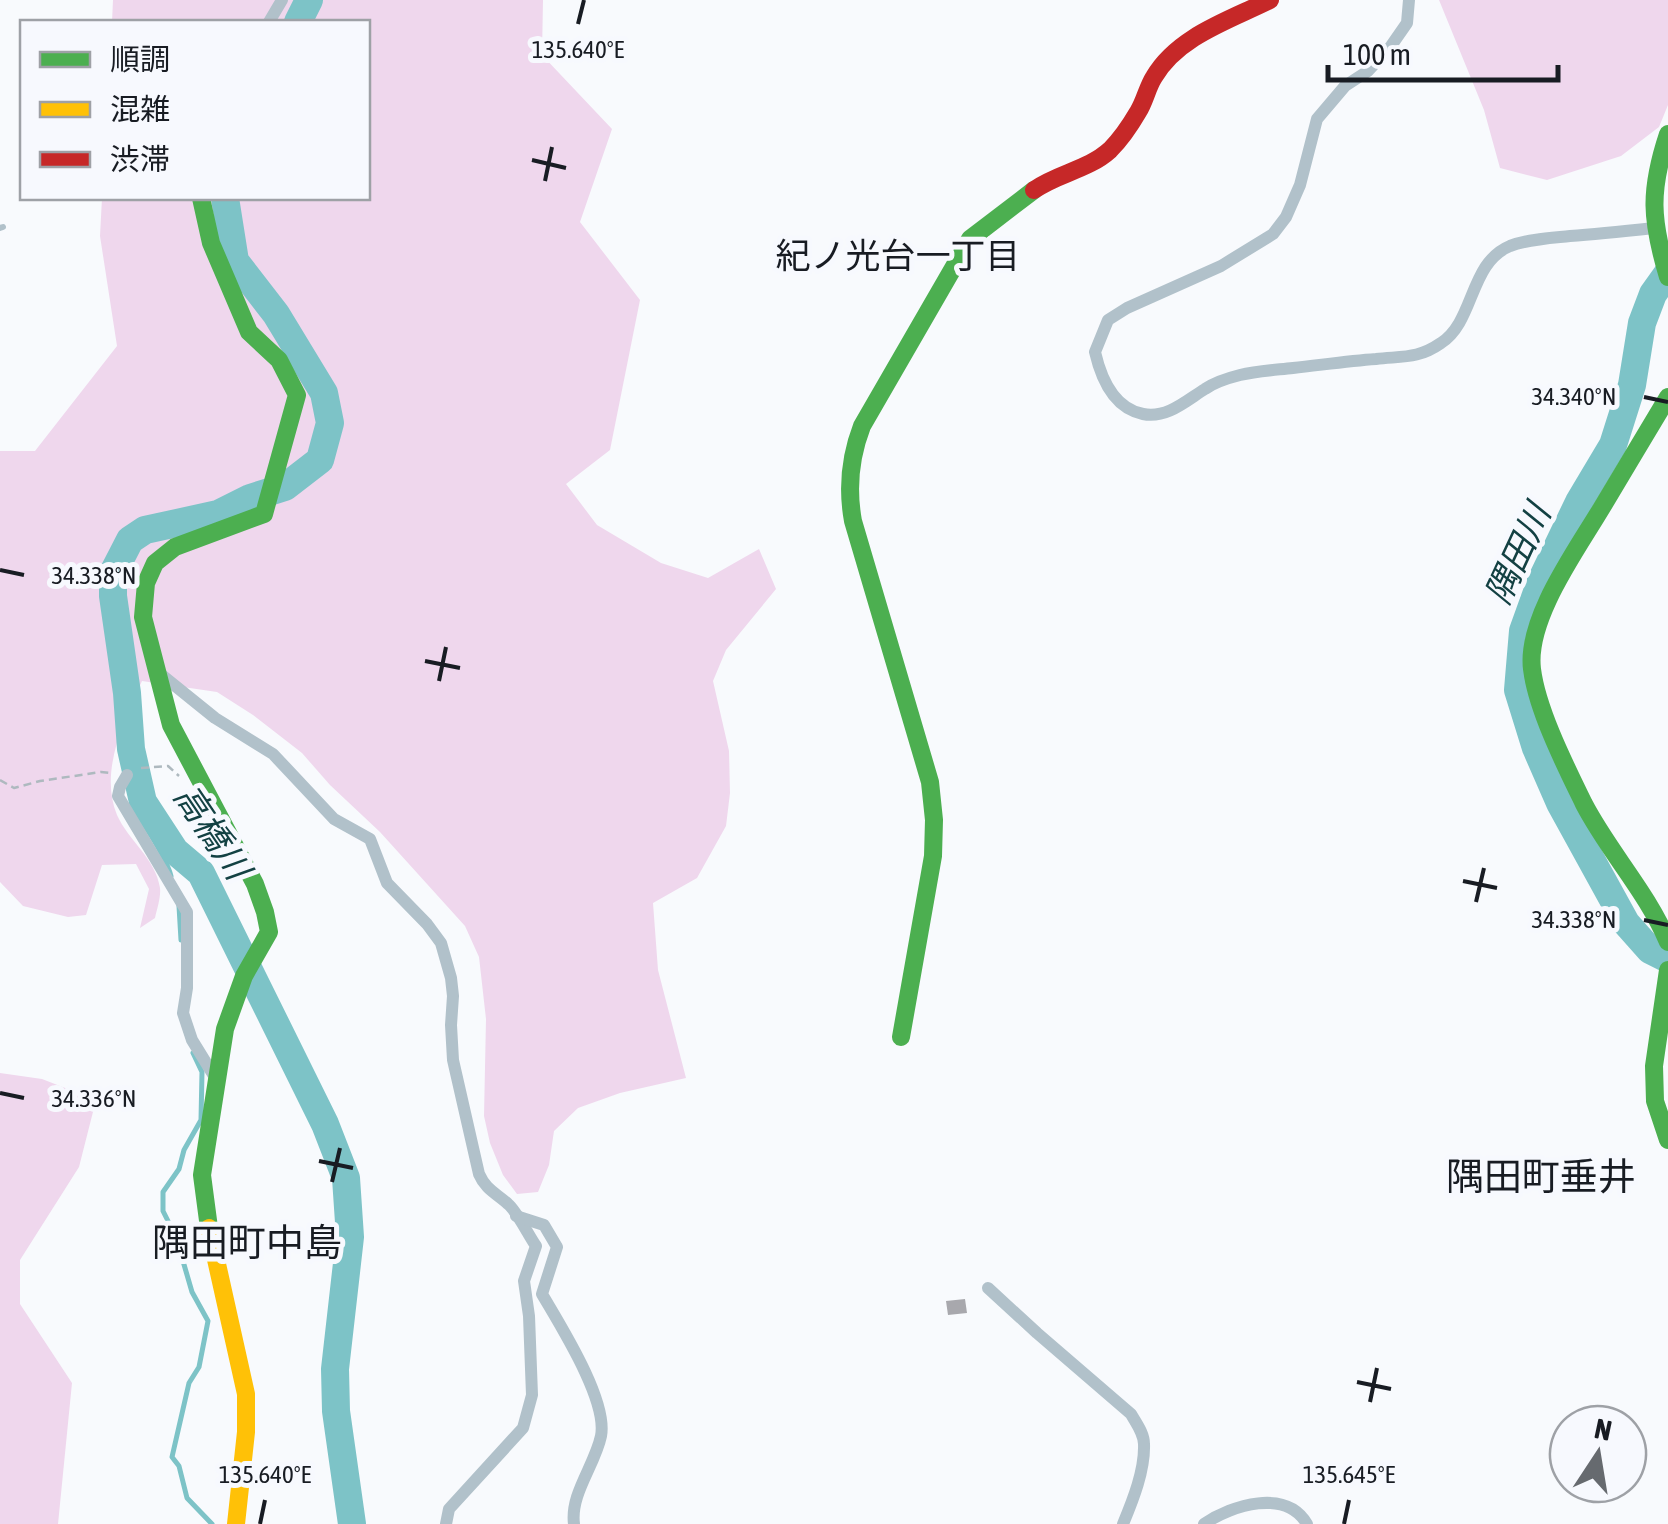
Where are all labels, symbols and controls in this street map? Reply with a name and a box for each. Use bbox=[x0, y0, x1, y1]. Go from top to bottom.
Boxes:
legend bbox=[20, 20, 370, 200]
scale bar bbox=[1328, 20, 1558, 82]
text: 135.640°E bbox=[532, 35, 625, 63]
text: 100 m bbox=[1343, 37, 1411, 71]
text: 順調 bbox=[110, 42, 170, 76]
text: 混雑 bbox=[110, 92, 170, 126]
text: 渋滞 bbox=[110, 142, 170, 176]
district label: 紀ノ光台一丁目 bbox=[775, 235, 1021, 275]
text: 34.340°N bbox=[1532, 382, 1616, 410]
water label: 隅田川 bbox=[1477, 494, 1559, 610]
text: 34.338°N bbox=[52, 561, 136, 589]
water label: 高橋川 bbox=[167, 777, 261, 889]
text: 34.338°N bbox=[1532, 905, 1616, 933]
text: 34.336°N bbox=[52, 1084, 136, 1112]
district label: 隅田町垂井 bbox=[1446, 1155, 1636, 1198]
district label: 隅田町中島 bbox=[152, 1221, 342, 1264]
north arrow bbox=[1548, 1404, 1648, 1504]
text: N bbox=[1592, 1412, 1615, 1447]
text: 135.640°E bbox=[219, 1460, 312, 1488]
text: 135.645°E bbox=[1303, 1460, 1396, 1488]

